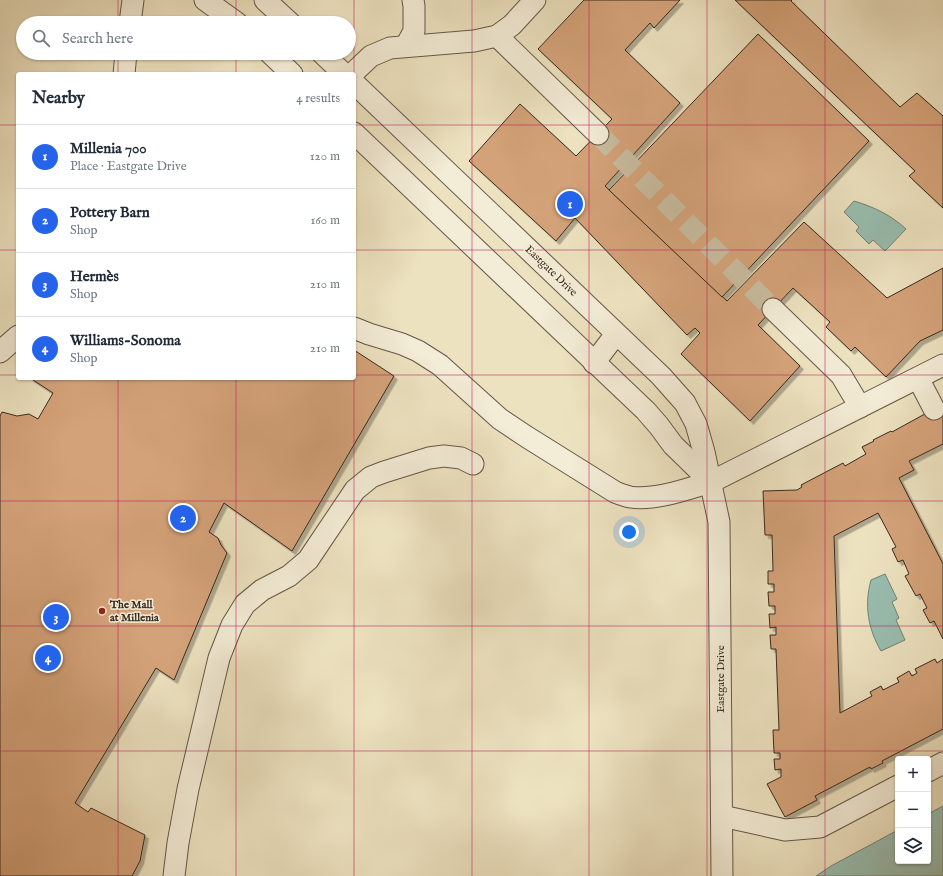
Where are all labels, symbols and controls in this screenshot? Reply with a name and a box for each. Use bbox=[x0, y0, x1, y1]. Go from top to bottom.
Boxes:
search box bbox=[16, 16, 356, 60]
icon: search bbox=[30, 27, 52, 49]
text: Search here bbox=[62, 29, 133, 48]
text: Nearby bbox=[32, 88, 85, 109]
text: 4 results bbox=[296, 90, 340, 107]
text: Millenia 700 bbox=[70, 139, 147, 158]
text: 1 bbox=[43, 148, 47, 165]
text: 120 m bbox=[310, 148, 340, 165]
text: Place · Eastgate Drive bbox=[70, 158, 187, 175]
pin: 1 bbox=[557, 189, 583, 219]
text: Pottery Barn bbox=[70, 203, 150, 222]
text: 2 bbox=[42, 212, 48, 229]
text: 160 m bbox=[310, 212, 340, 229]
text: Shop bbox=[70, 222, 98, 239]
street label: Eastgate Drive bbox=[522, 242, 580, 300]
text: Hermès bbox=[70, 267, 119, 286]
text: 3 bbox=[43, 276, 47, 293]
text: 210 m bbox=[310, 276, 340, 293]
text: Shop bbox=[70, 286, 98, 303]
text: Williams-Sonoma bbox=[70, 331, 181, 350]
text: 4 bbox=[42, 340, 48, 357]
text: 210 m bbox=[310, 340, 340, 357]
text: Shop bbox=[70, 350, 98, 367]
pin: 2 bbox=[170, 503, 196, 533]
your location bbox=[619, 522, 639, 542]
place label: The Mall at Millenia bbox=[109, 598, 159, 625]
pin: 3 bbox=[43, 602, 69, 632]
marker: The Mall at Millenia bbox=[97, 606, 107, 616]
pin: 4 bbox=[35, 643, 61, 673]
street label: Eastgate Drive bbox=[714, 645, 728, 713]
map controls bbox=[895, 756, 931, 864]
button: + bbox=[895, 756, 931, 792]
button: − bbox=[895, 792, 931, 828]
button: layers bbox=[895, 828, 931, 864]

